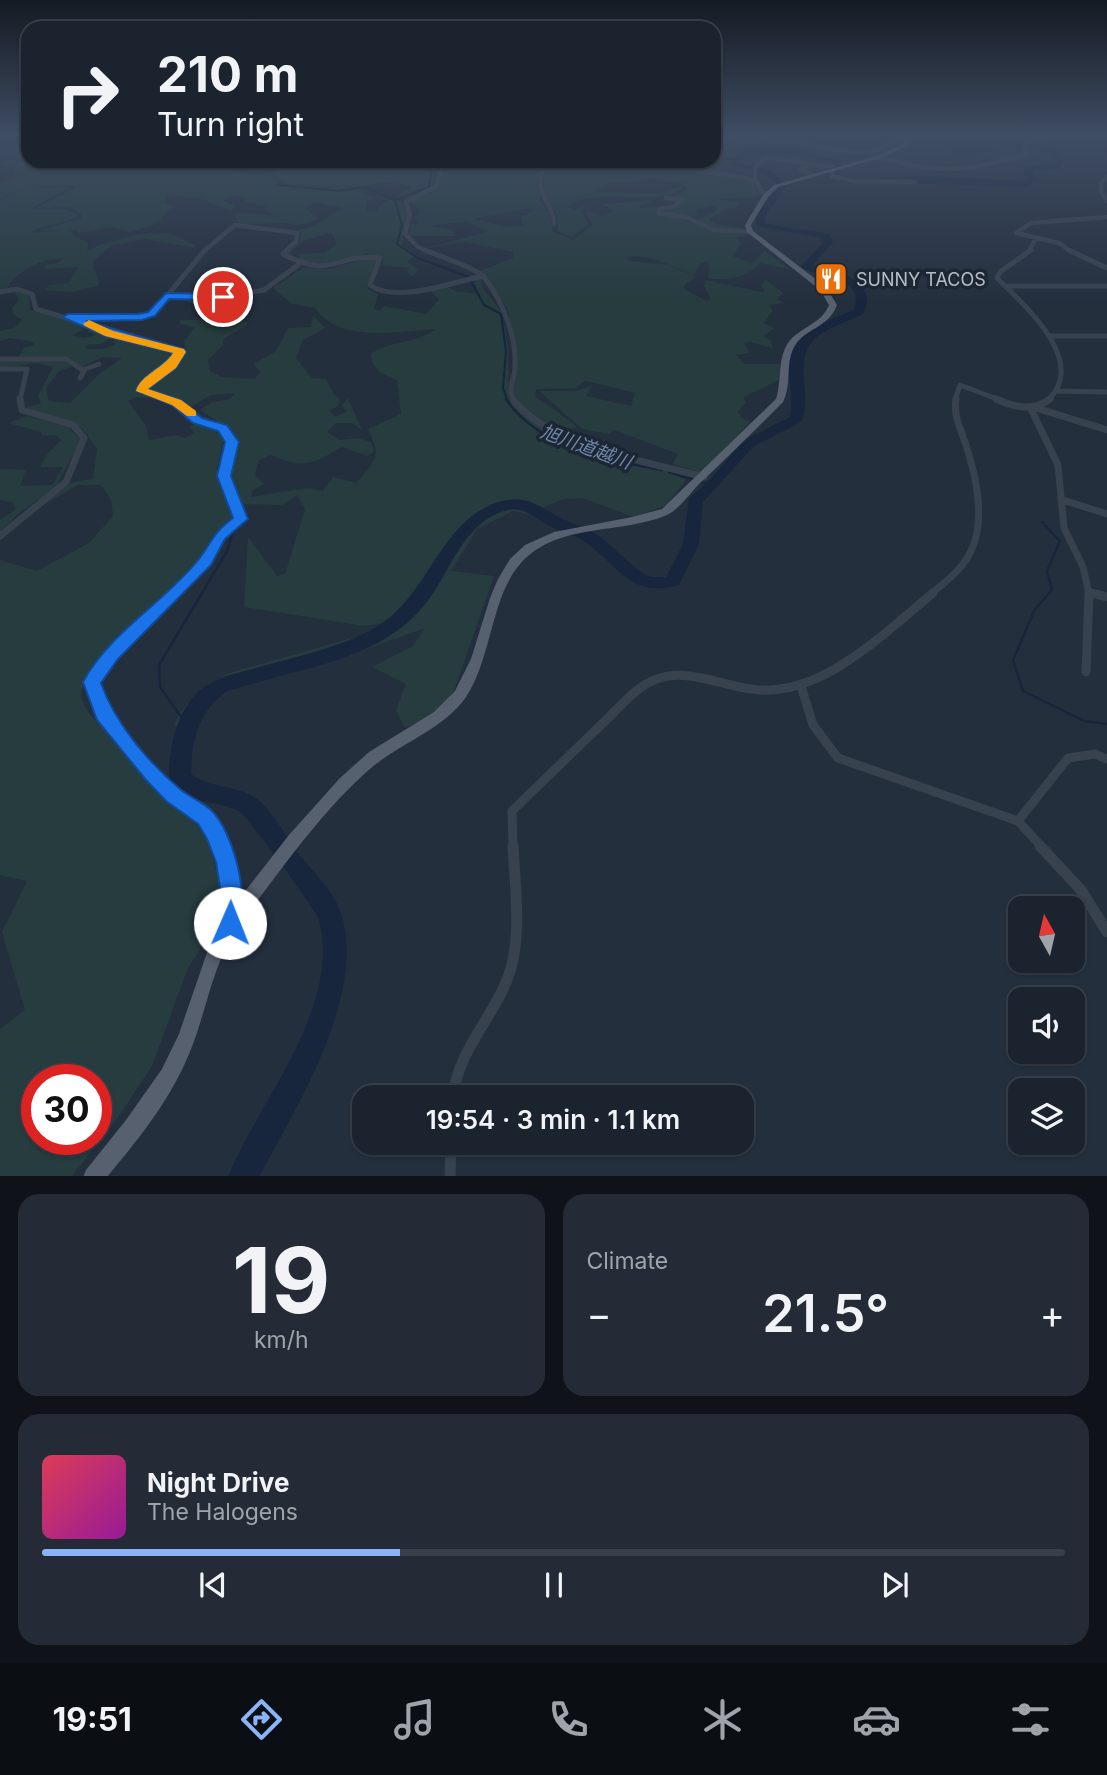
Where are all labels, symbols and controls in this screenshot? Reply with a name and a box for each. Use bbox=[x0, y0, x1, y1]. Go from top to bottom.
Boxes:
text: 210 m bbox=[157, 45, 298, 104]
icon: right bbox=[42, 49, 133, 140]
text: Turn right bbox=[157, 105, 304, 144]
restaurant icon: SUNNY TACOS bbox=[812, 260, 850, 298]
pin bbox=[193, 267, 253, 327]
place label: SUNNY TACOS bbox=[856, 269, 986, 290]
icon: arrive bbox=[204, 278, 242, 316]
water label: 旭川道越川 bbox=[537, 420, 636, 475]
position arrow bbox=[193, 886, 267, 960]
north arrow bbox=[1008, 896, 1085, 973]
map controls bbox=[1008, 896, 1085, 1155]
button: sound bbox=[1008, 987, 1085, 1064]
speed limit sign: 30 bbox=[21, 1064, 112, 1155]
button: layers bbox=[1008, 1078, 1085, 1155]
text: 19:54 · 3 min · 1.1 km bbox=[426, 1104, 680, 1135]
text: 19 bbox=[232, 1225, 330, 1335]
text: Climate bbox=[587, 1247, 668, 1275]
text: 21.5° bbox=[762, 1282, 889, 1345]
text: − bbox=[587, 1291, 612, 1337]
text: + bbox=[1040, 1291, 1065, 1337]
text: km/h bbox=[254, 1326, 309, 1354]
text: Night Drive bbox=[147, 1467, 289, 1498]
text: The Halogens bbox=[147, 1498, 298, 1526]
icon: previous bbox=[194, 1566, 232, 1604]
icon: pause bbox=[535, 1566, 573, 1604]
icon: next bbox=[876, 1566, 914, 1604]
icon: directions bbox=[237, 1695, 286, 1744]
icon: music bbox=[390, 1695, 439, 1744]
icon: phone bbox=[544, 1695, 593, 1744]
icon: climate bbox=[698, 1695, 747, 1744]
icon: car bbox=[852, 1695, 901, 1744]
icon: filters bbox=[1006, 1695, 1055, 1744]
text: 19:51 bbox=[52, 1700, 132, 1739]

